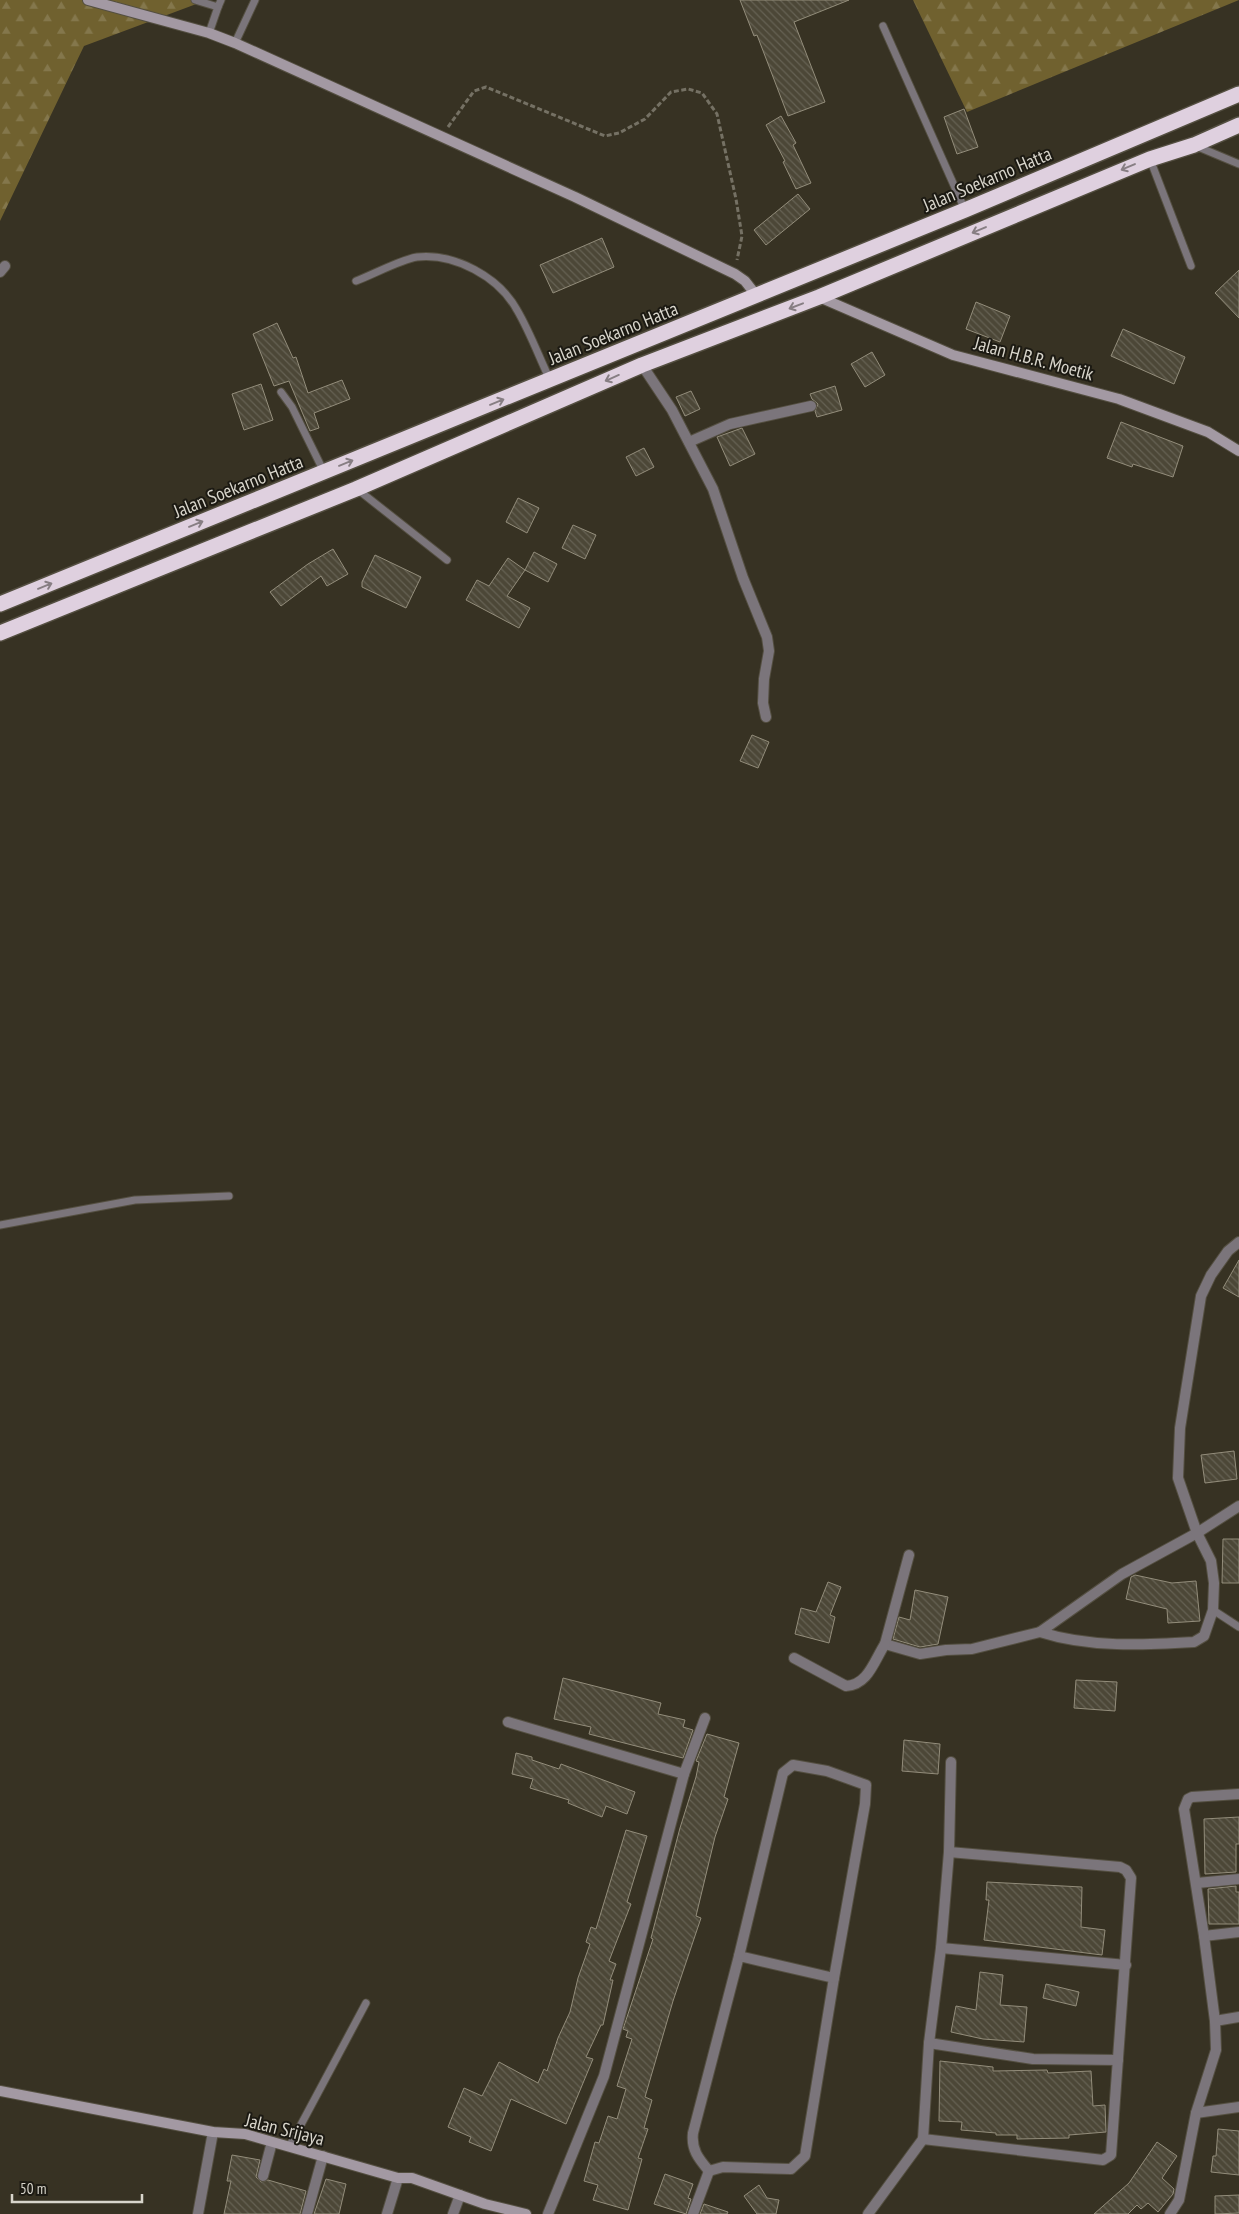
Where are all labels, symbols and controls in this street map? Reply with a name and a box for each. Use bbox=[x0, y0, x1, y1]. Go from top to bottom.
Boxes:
street label: Jalan Soekarno Hatta bbox=[918, 141, 1055, 217]
one-way arrow bbox=[1121, 163, 1136, 173]
one-way arrow bbox=[971, 227, 986, 236]
street label: Jalan Soekarno Hatta bbox=[544, 296, 681, 370]
one-way arrow bbox=[789, 302, 804, 311]
street label: Jalan H.B.R. Moetik bbox=[971, 330, 1097, 386]
one-way arrow bbox=[605, 373, 620, 383]
one-way arrow bbox=[489, 397, 504, 406]
street label: Jalan Soekarno Hatta bbox=[169, 449, 306, 523]
one-way arrow bbox=[338, 458, 353, 467]
one-way arrow bbox=[188, 519, 203, 529]
one-way arrow bbox=[37, 580, 52, 590]
street label: Jalan Srijaya bbox=[242, 2107, 327, 2150]
scale bar bbox=[12, 2172, 142, 2204]
text: 50 m bbox=[20, 2179, 46, 2198]

